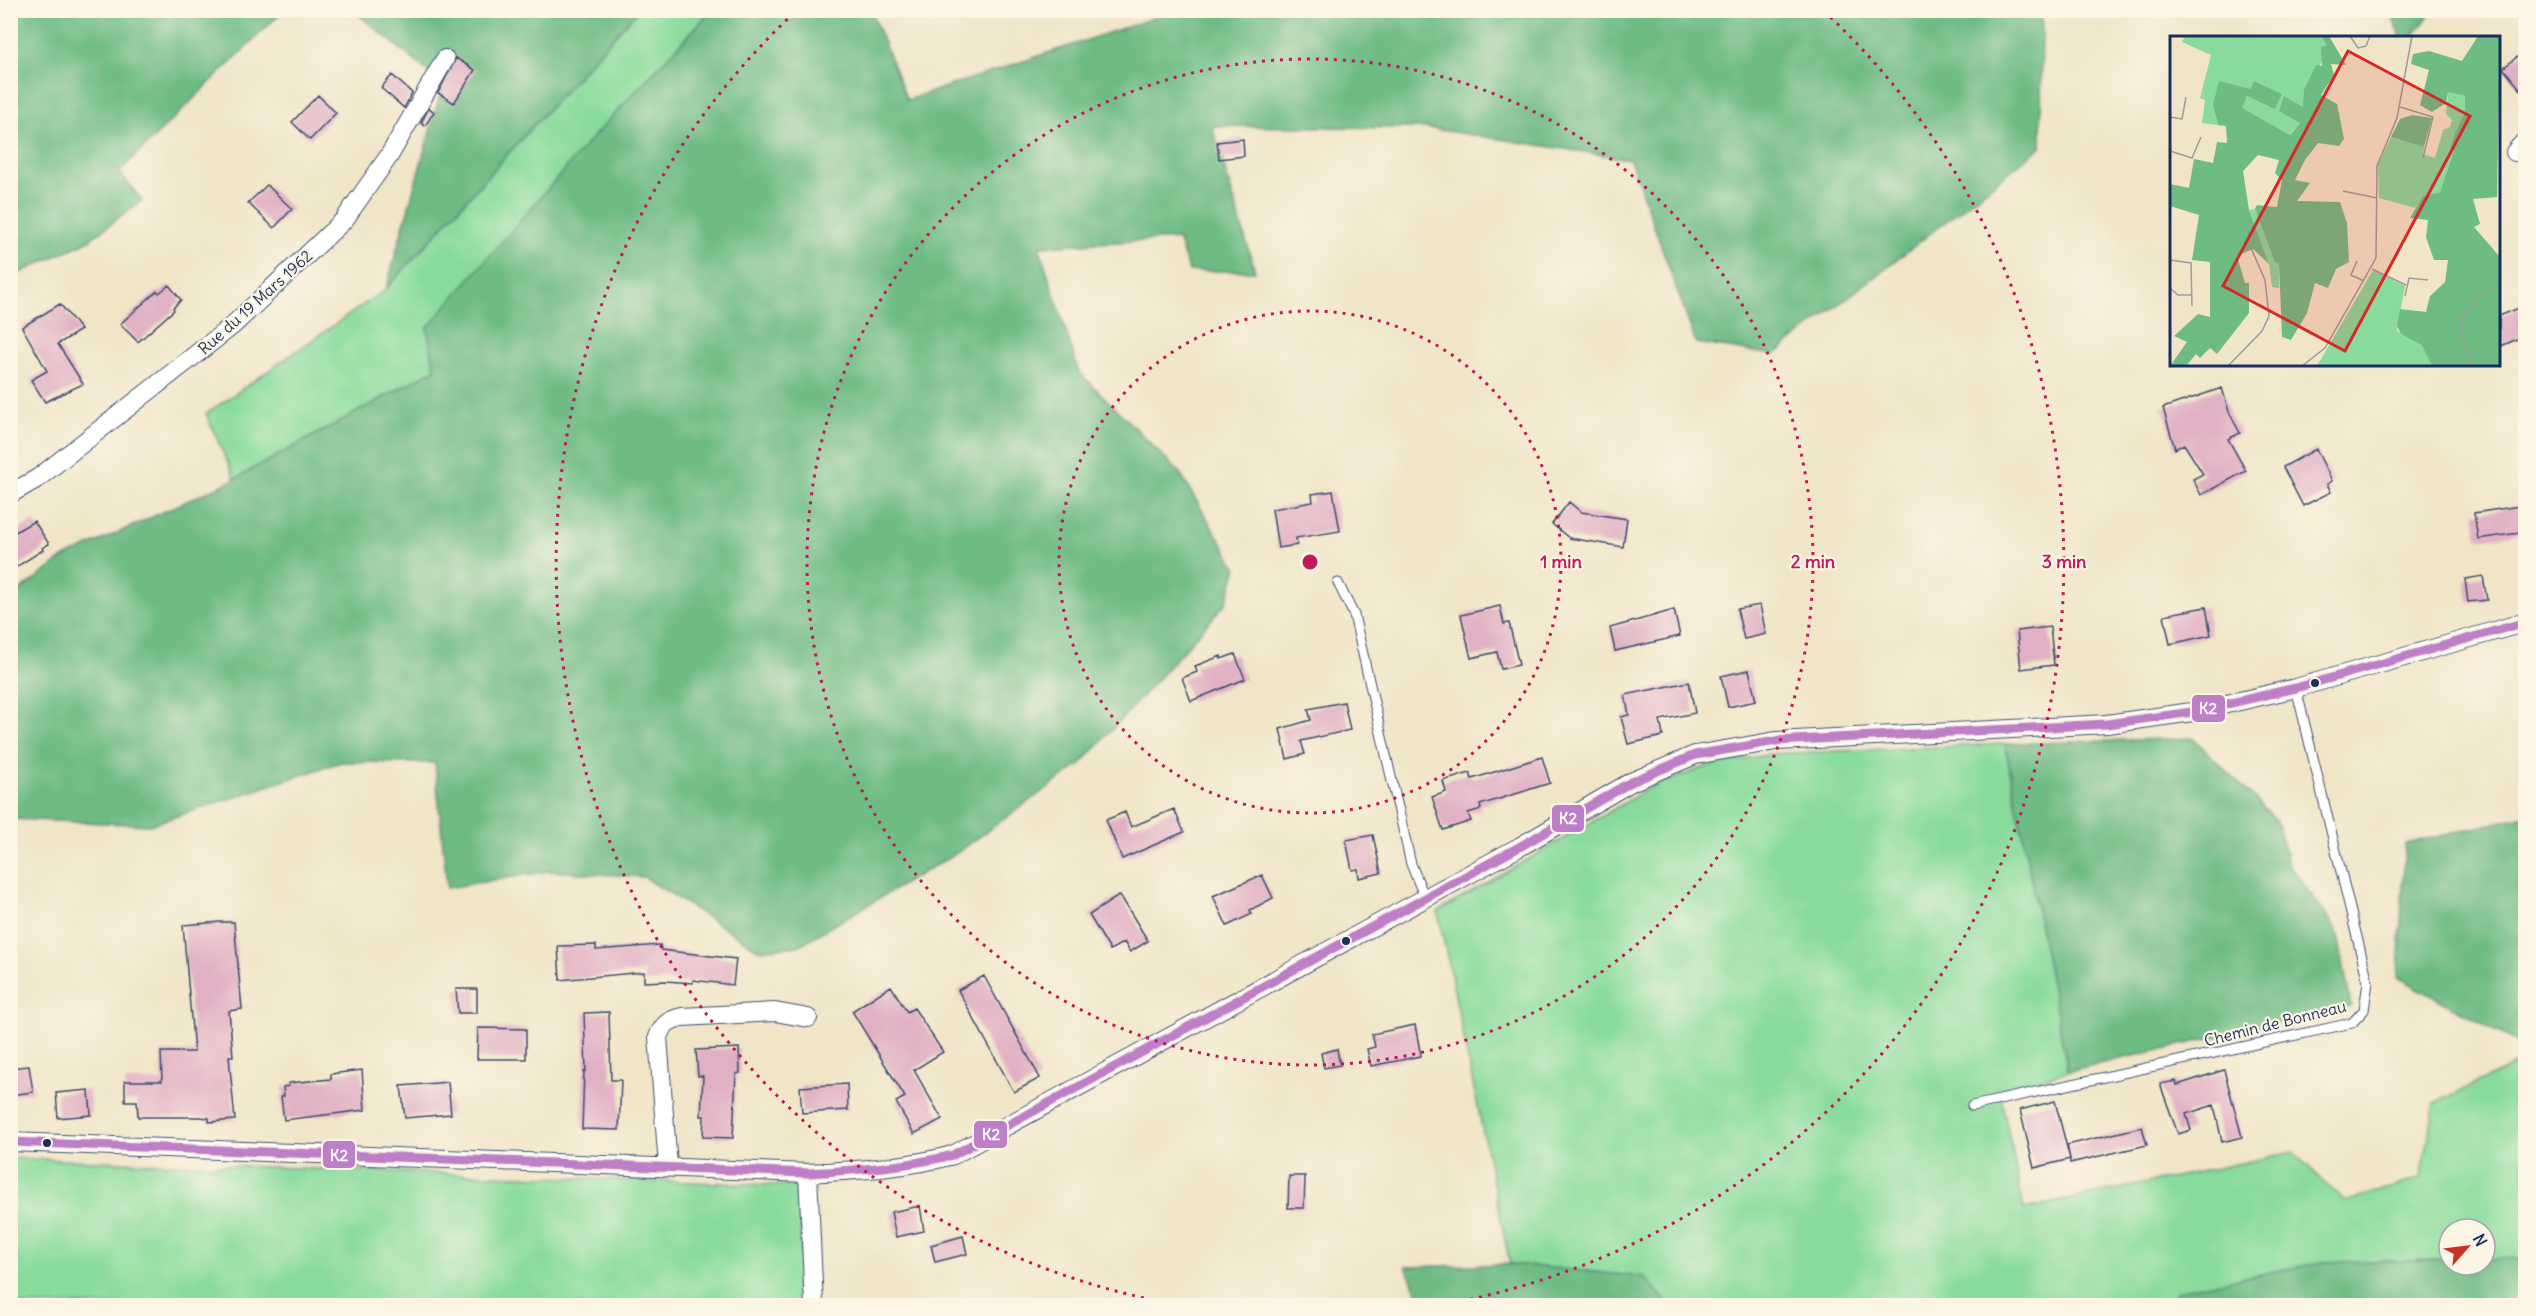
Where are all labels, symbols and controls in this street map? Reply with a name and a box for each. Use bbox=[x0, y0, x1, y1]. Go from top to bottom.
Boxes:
inset map bbox=[2170, 36, 2500, 366]
street label: Rue du 19 Mars 1962 bbox=[194, 245, 316, 359]
text: 1 min bbox=[1540, 550, 1582, 573]
text: 2 min bbox=[1791, 550, 1836, 573]
text: 3 min bbox=[2042, 550, 2087, 573]
centre of rings bbox=[1300, 552, 1320, 572]
unlabelled marker bbox=[2309, 677, 2321, 689]
line badge: K2 bbox=[2191, 694, 2226, 723]
text: K2 bbox=[2199, 698, 2218, 718]
line badge: K2 bbox=[1551, 804, 1585, 833]
text: K2 bbox=[1559, 808, 1578, 828]
unlabelled marker bbox=[1340, 935, 1352, 947]
street label: Chemin de Bonneau bbox=[2202, 996, 2348, 1050]
line badge: K2 bbox=[973, 1120, 1008, 1149]
text: K2 bbox=[982, 1124, 1001, 1144]
unlabelled marker bbox=[41, 1137, 53, 1149]
line badge: K2 bbox=[322, 1140, 356, 1169]
text: K2 bbox=[330, 1145, 349, 1165]
north arrow bbox=[2437, 1217, 2497, 1277]
text: N bbox=[2469, 1230, 2492, 1250]

